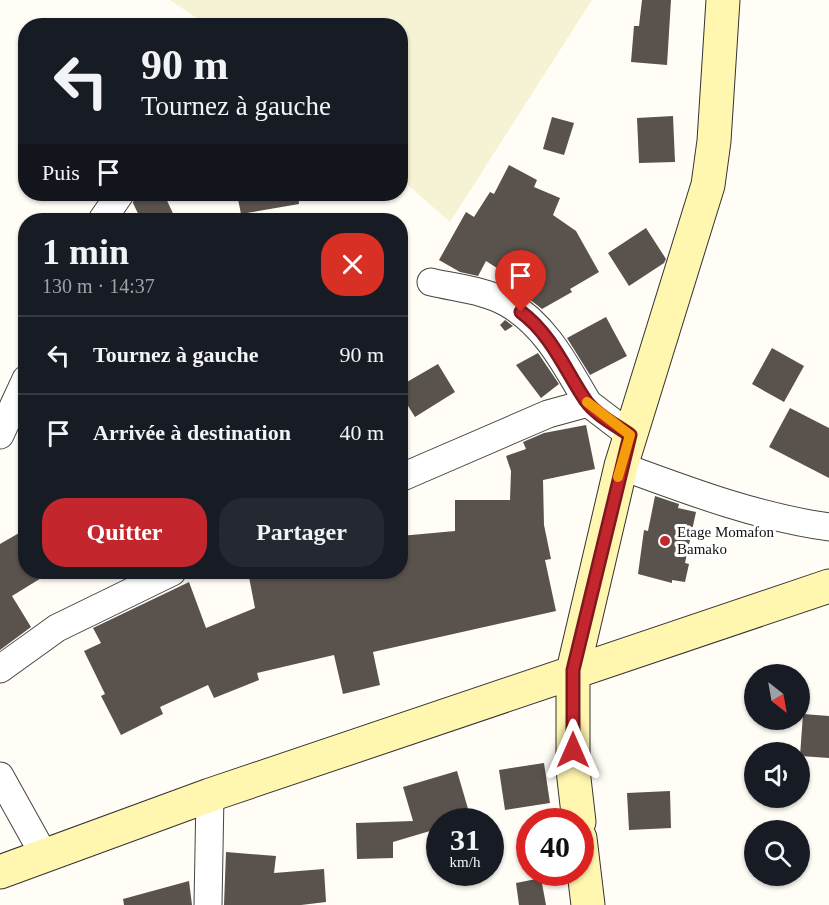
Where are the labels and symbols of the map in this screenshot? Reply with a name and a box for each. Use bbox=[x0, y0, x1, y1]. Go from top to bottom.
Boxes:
pin bbox=[495, 250, 546, 312]
place label: Etage Momafon Bamako bbox=[677, 524, 775, 557]
marker: Etage Momafon Bamako bbox=[658, 534, 672, 548]
north arrow bbox=[744, 664, 810, 730]
position arrow bbox=[541, 718, 605, 782]
speed limit sign: 40 bbox=[516, 808, 594, 886]

